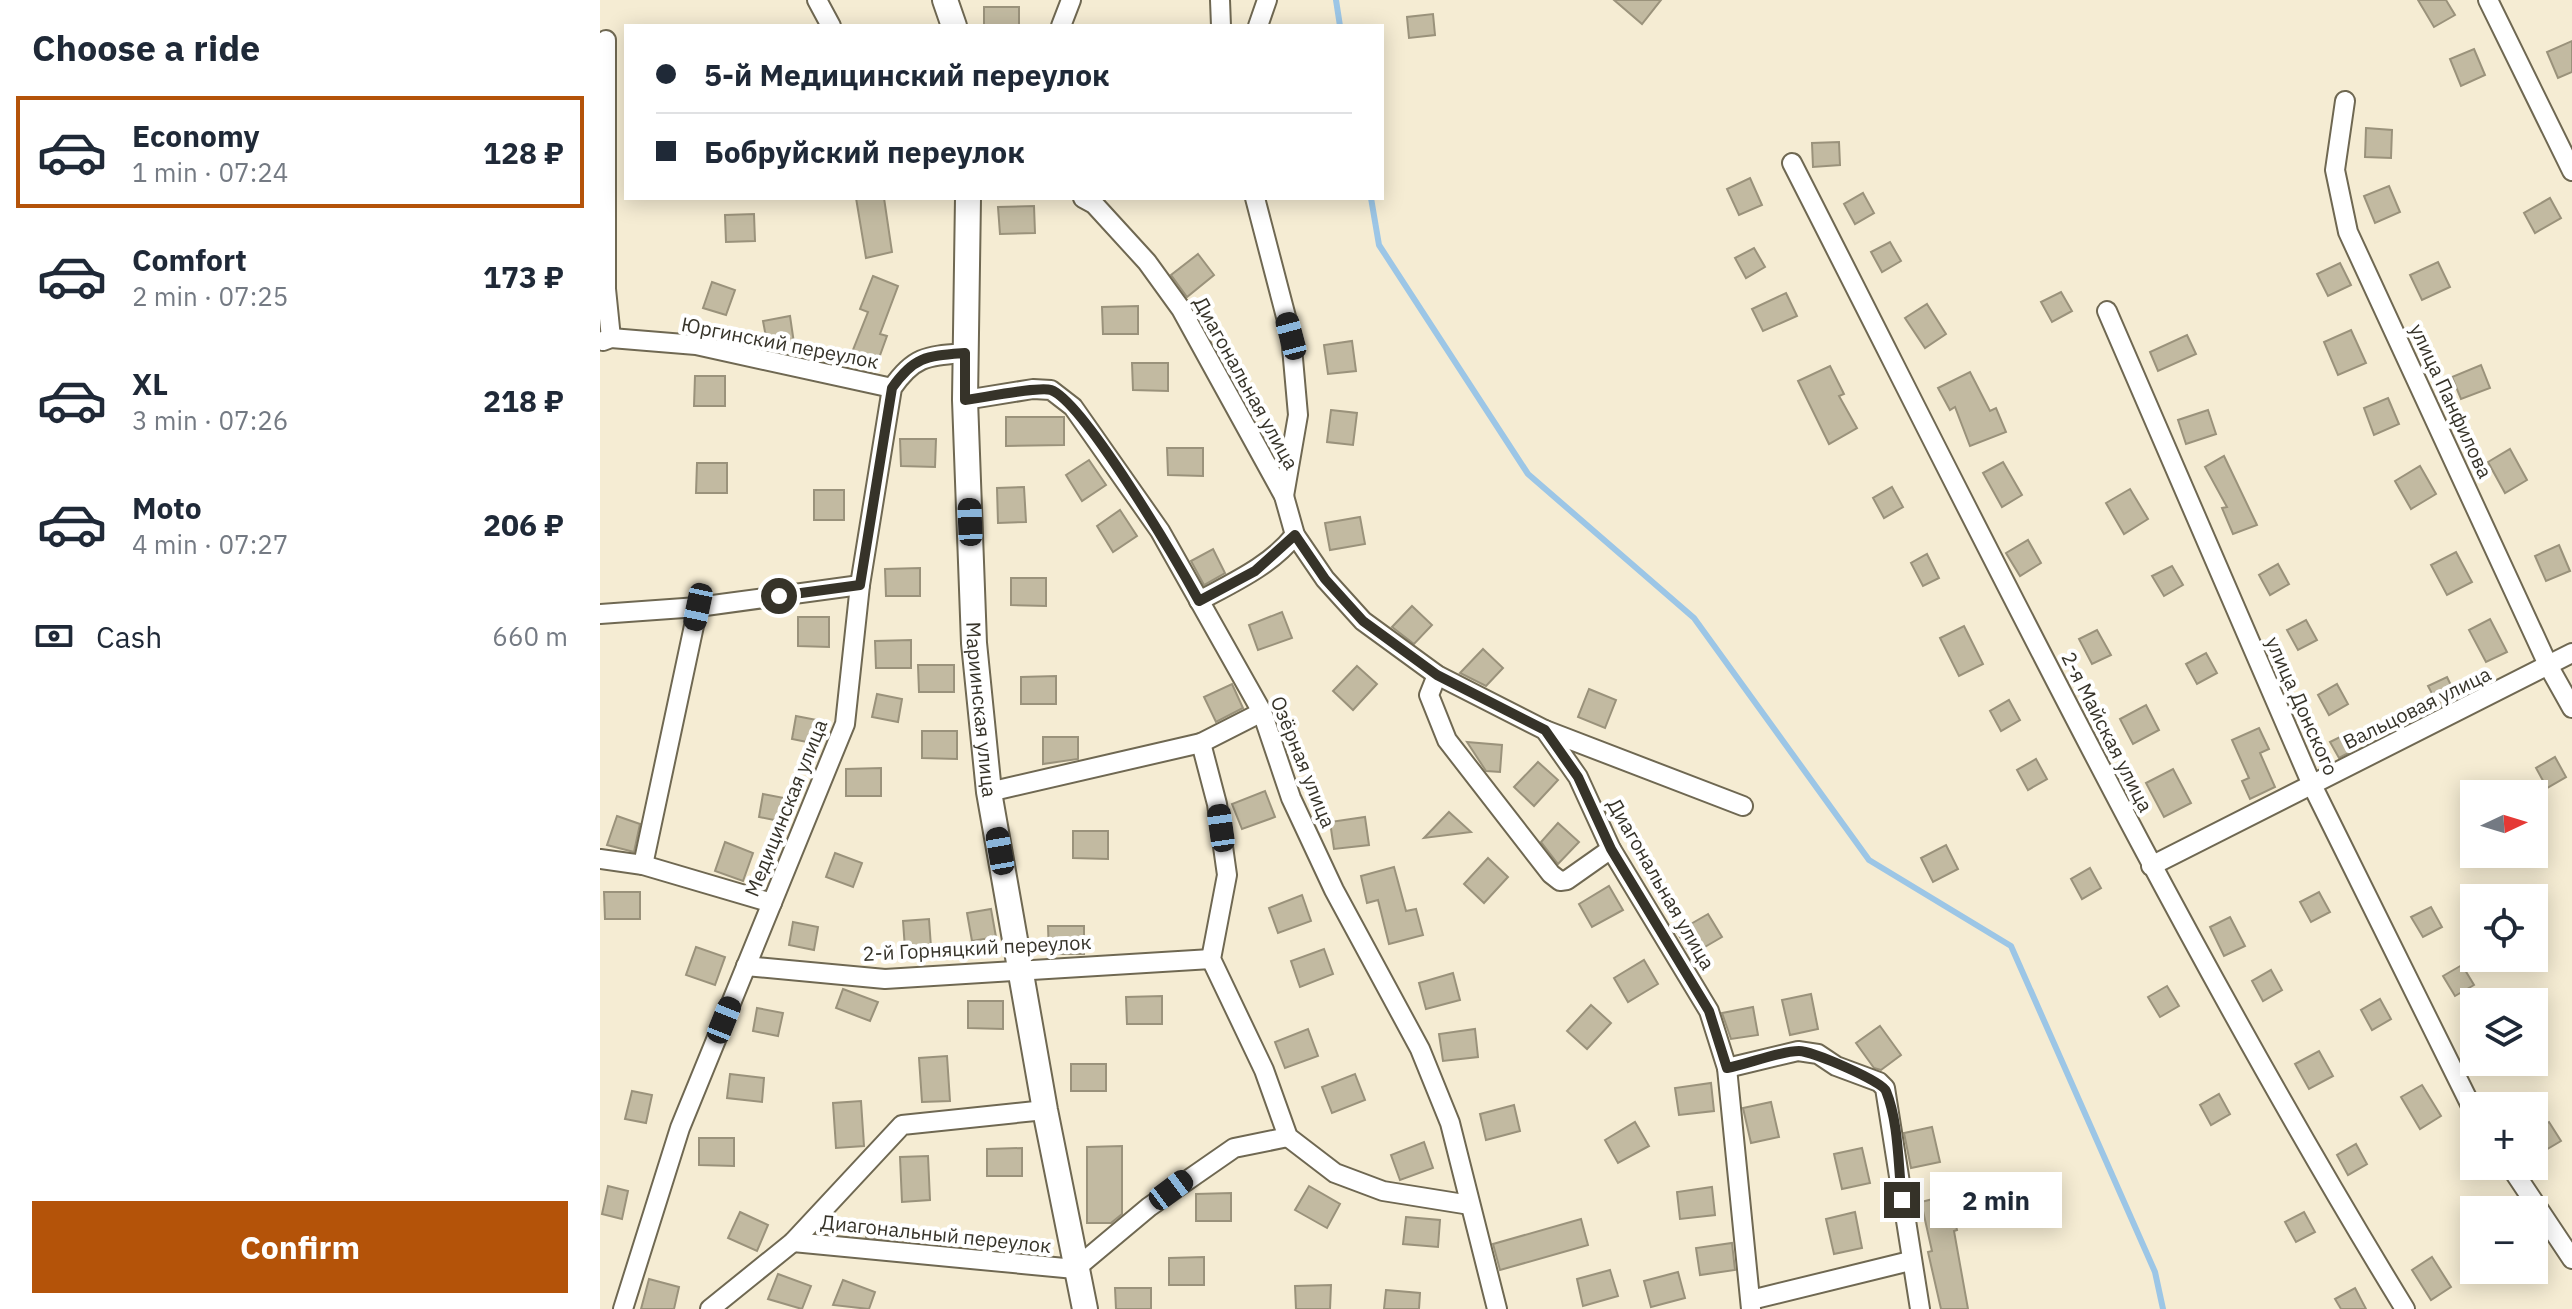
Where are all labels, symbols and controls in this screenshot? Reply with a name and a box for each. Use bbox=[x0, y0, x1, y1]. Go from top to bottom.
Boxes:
text: Choose a ride bbox=[32, 24, 260, 71]
text: 5-й Медицинский переулок bbox=[704, 55, 1110, 94]
icon: car bbox=[36, 116, 108, 188]
text: Economy bbox=[132, 116, 260, 155]
text: Бобруйский переулок bbox=[704, 132, 1025, 171]
text: 128 ₽ bbox=[483, 133, 564, 172]
text: 1 min · 07:24 bbox=[132, 155, 288, 189]
icon: car bbox=[36, 240, 108, 312]
text: Comfort bbox=[132, 240, 247, 279]
text: 173 ₽ bbox=[483, 257, 564, 296]
text: 2 min · 07:25 bbox=[132, 279, 288, 313]
street label: Диагональная улица bbox=[1188, 291, 1305, 474]
street label: Юргинский переулок bbox=[679, 310, 881, 375]
car bbox=[1273, 310, 1309, 362]
street label: улица Панфилова bbox=[2404, 319, 2499, 483]
icon: car bbox=[36, 364, 108, 436]
text: XL bbox=[132, 364, 168, 403]
text: 218 ₽ bbox=[483, 381, 564, 420]
text: 3 min · 07:26 bbox=[132, 403, 288, 437]
icon: car bbox=[36, 488, 108, 560]
text: Moto bbox=[132, 488, 202, 527]
car bbox=[957, 498, 983, 546]
text: 206 ₽ bbox=[483, 505, 564, 544]
text: 4 min · 07:27 bbox=[132, 527, 288, 561]
route start bbox=[761, 578, 797, 614]
car bbox=[681, 581, 715, 633]
icon: cash bbox=[32, 614, 76, 658]
text: Cash bbox=[96, 617, 162, 656]
text: 660 m bbox=[492, 619, 568, 653]
street label: Мариинская улица bbox=[960, 621, 1003, 799]
street label: улица Донского bbox=[2260, 632, 2345, 779]
street label: 2-я Майская улица bbox=[2055, 647, 2160, 817]
street label: Вальцовая улица bbox=[2338, 660, 2496, 755]
street label: Озёрная улица bbox=[1265, 692, 1342, 832]
street label: Медицинская улица bbox=[738, 715, 834, 900]
north arrow bbox=[2460, 780, 2548, 868]
map controls bbox=[2460, 780, 2548, 1284]
street label: Диагональная улица bbox=[1601, 793, 1722, 975]
car bbox=[1206, 803, 1236, 853]
car bbox=[984, 825, 1016, 877]
button: locate bbox=[2460, 884, 2548, 972]
street label: 2-й Горняцкий переулок bbox=[862, 928, 1092, 967]
button: layers bbox=[2460, 988, 2548, 1076]
car bbox=[704, 993, 744, 1047]
button: + bbox=[2460, 1092, 2548, 1180]
car bbox=[1145, 1166, 1197, 1214]
callout: 2 min bbox=[1930, 1172, 2062, 1228]
route end bbox=[1884, 1182, 1920, 1218]
text: 2 min bbox=[1962, 1183, 2030, 1217]
button: − bbox=[2460, 1196, 2548, 1284]
button: Confirm bbox=[32, 1201, 568, 1293]
street label: Диагональный переулок bbox=[819, 1208, 1053, 1259]

